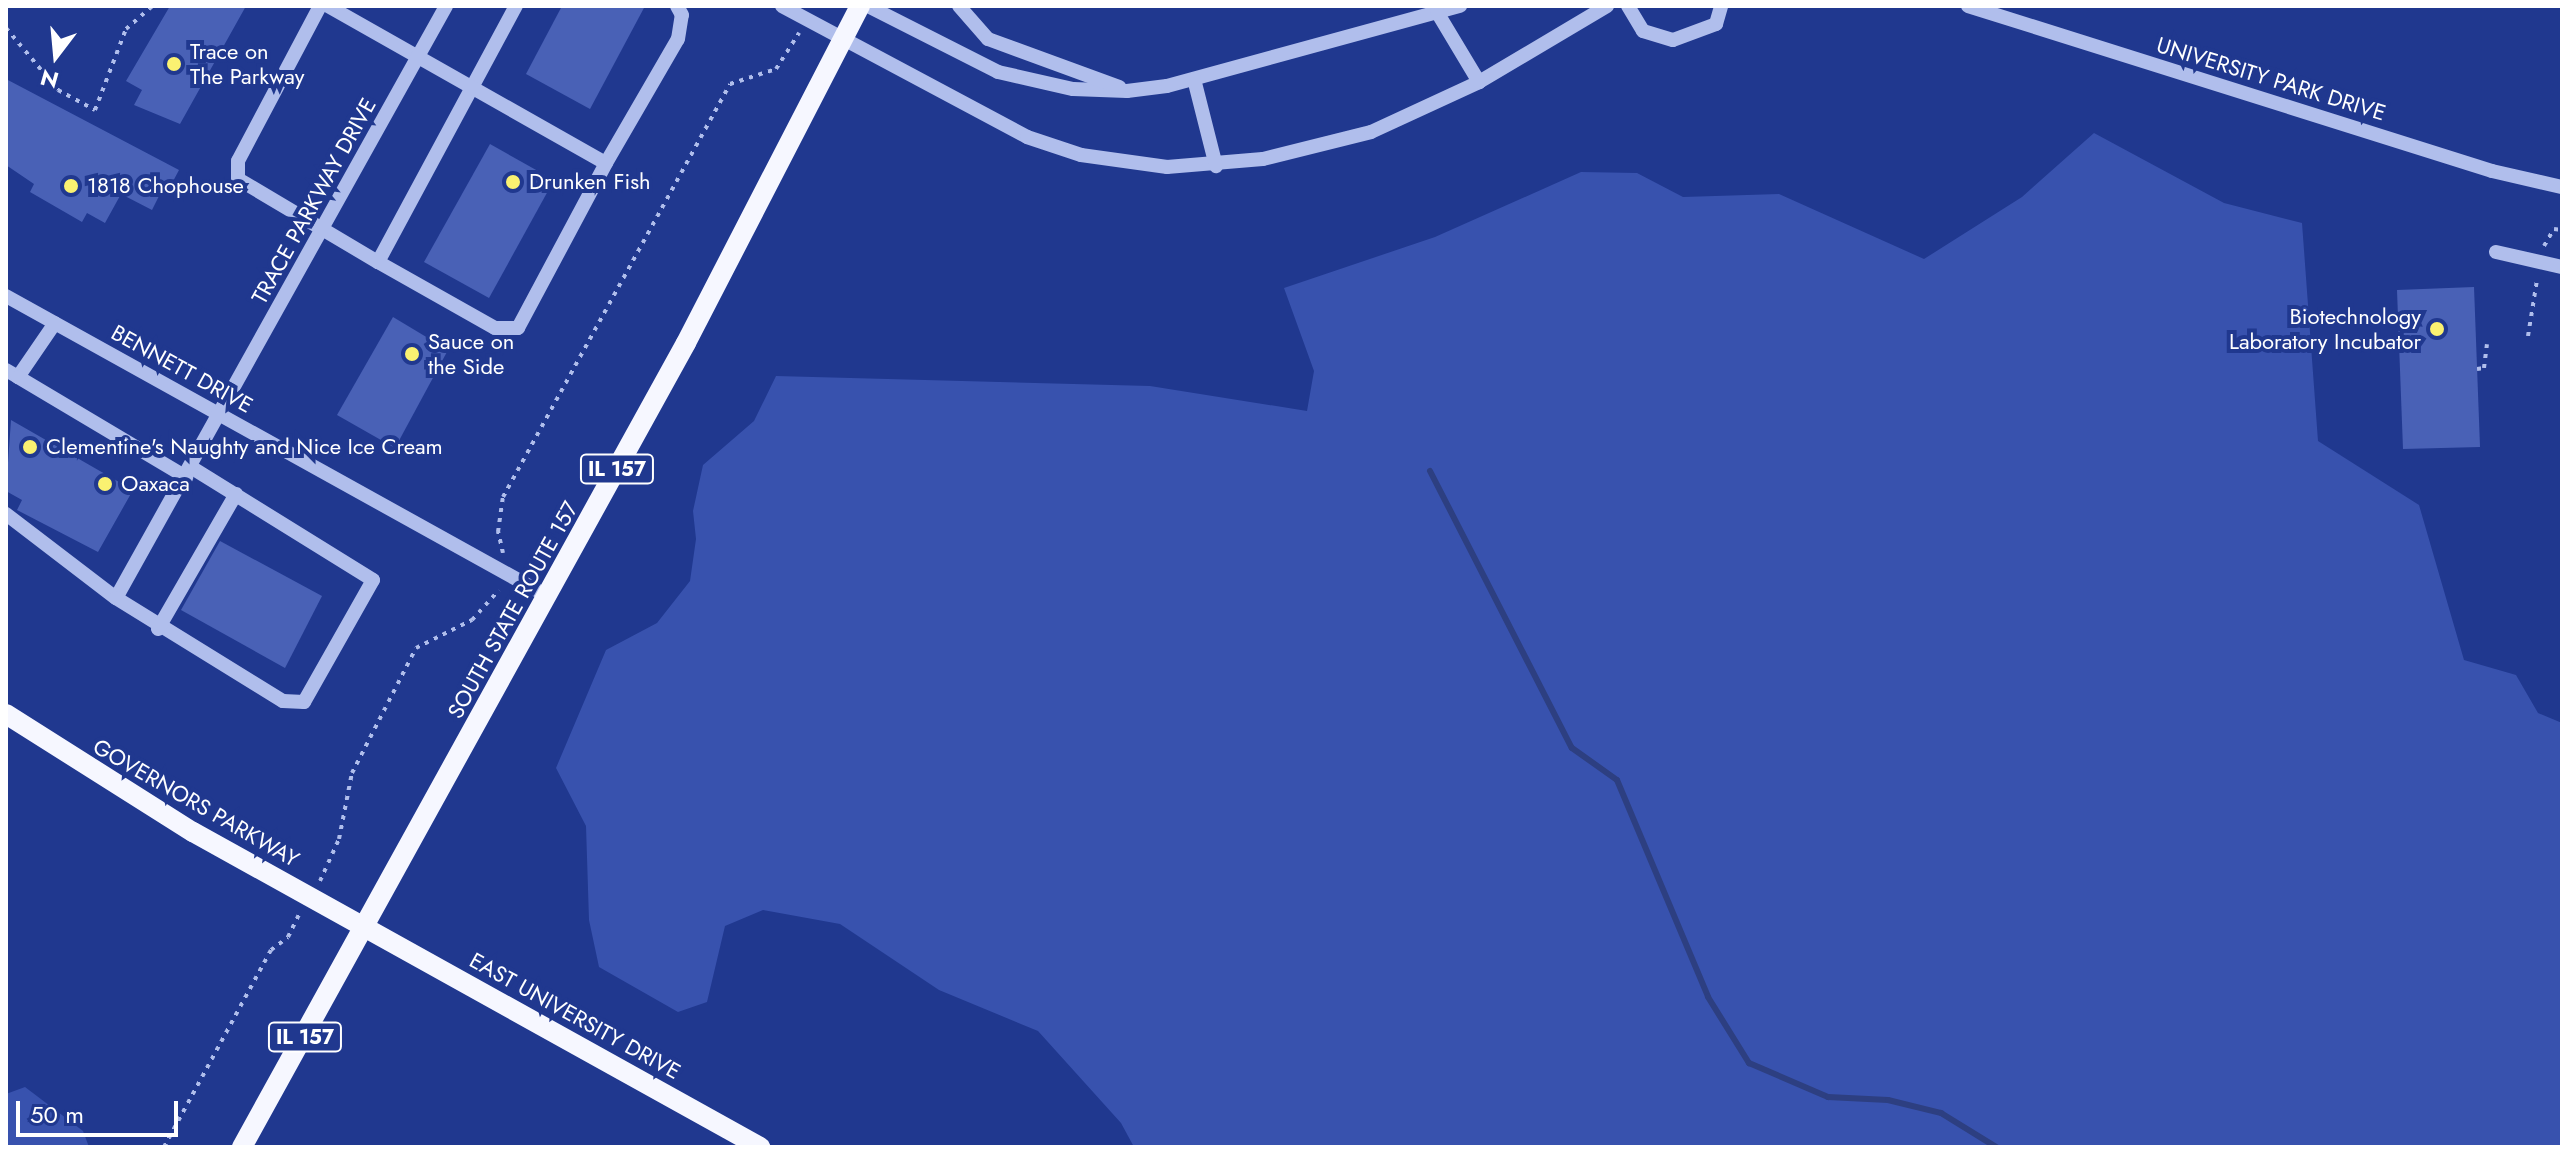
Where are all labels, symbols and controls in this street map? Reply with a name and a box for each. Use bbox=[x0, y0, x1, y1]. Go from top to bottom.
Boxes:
north arrow bbox=[16, 16, 96, 96]
street label: UNIVERSITY PARK DRIVE bbox=[2153, 32, 2389, 126]
place label: Trace on The Parkway bbox=[190, 38, 304, 90]
marker: Trace on The Parkway bbox=[165, 55, 183, 73]
text: N bbox=[37, 61, 62, 97]
street label: TRACE PARKWAY DRIVE bbox=[246, 93, 382, 309]
place label: Drunken Fish bbox=[529, 169, 651, 195]
place label: 1818 Chophouse bbox=[87, 173, 244, 199]
marker: Drunken Fish bbox=[504, 173, 522, 191]
marker: 1818 Chophouse bbox=[62, 177, 80, 195]
place label: Biotechnology Laboratory Incubator bbox=[2229, 303, 2421, 354]
street label: BENNETT DRIVE bbox=[107, 319, 257, 419]
marker: Biotechnology Laboratory Incubator bbox=[2428, 320, 2446, 338]
place label: Sauce on the Side bbox=[428, 328, 514, 380]
marker: Sauce on the Side bbox=[403, 345, 421, 363]
place label: Clementine's Naughty and Nice Ice Cream bbox=[46, 434, 443, 460]
marker: Clementine's Naughty and Nice Ice Cream bbox=[21, 438, 39, 456]
road number: IL 157 bbox=[579, 453, 655, 485]
place label: Oaxaca bbox=[121, 471, 190, 497]
marker: Oaxaca bbox=[96, 475, 114, 493]
street label: SOUTH STATE ROUTE 157 bbox=[442, 497, 584, 723]
street label: GOVERNORS PARKWAY bbox=[88, 733, 304, 873]
street label: EAST UNIVERSITY DRIVE bbox=[465, 947, 685, 1085]
road number: IL 157 bbox=[267, 1021, 343, 1053]
scale bar bbox=[20, 1085, 182, 1135]
text: 50 m bbox=[30, 1097, 84, 1132]

